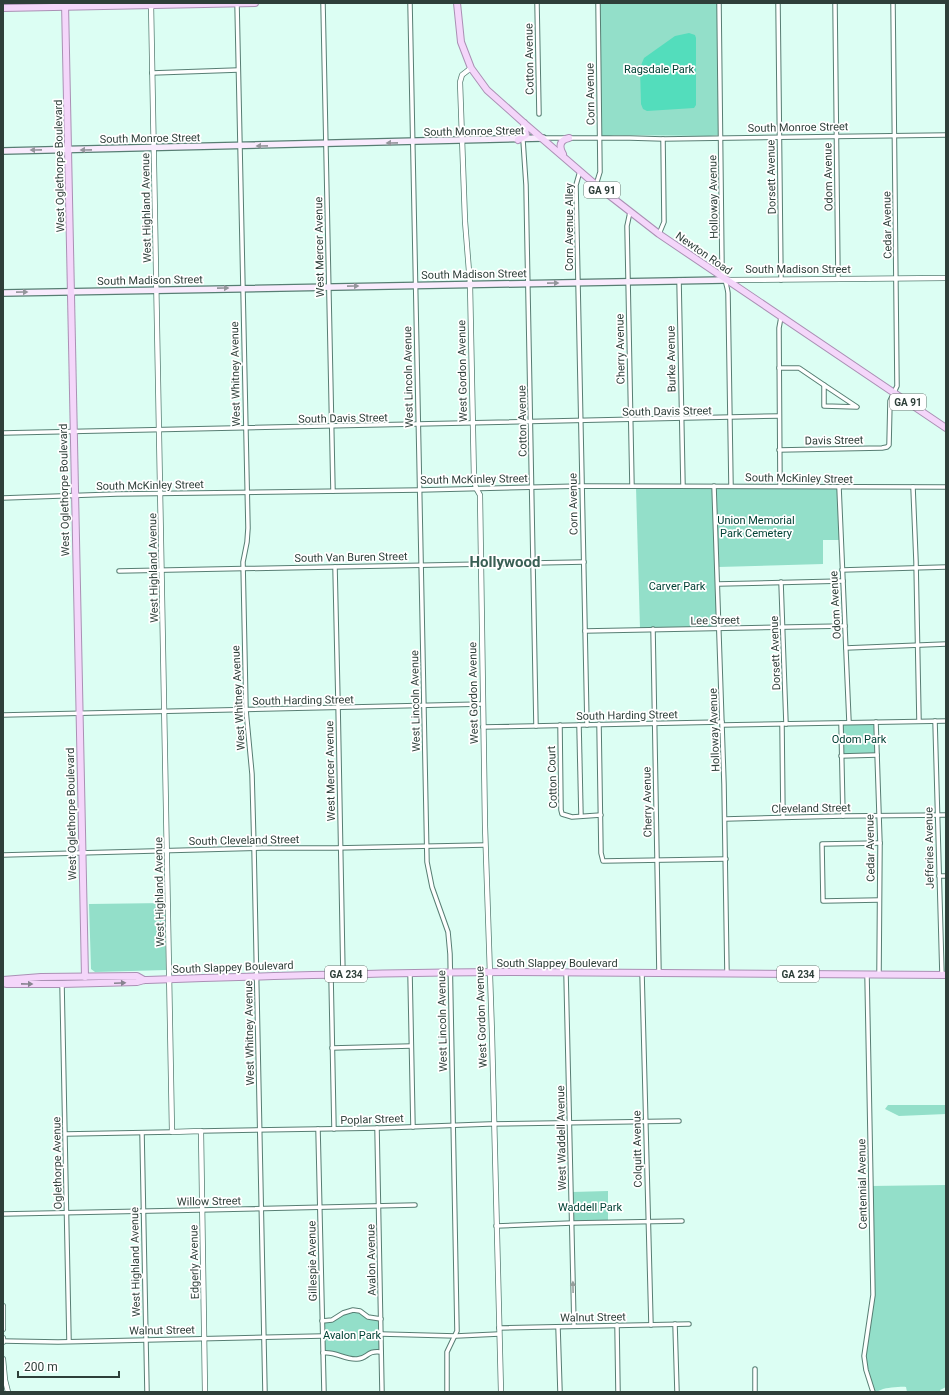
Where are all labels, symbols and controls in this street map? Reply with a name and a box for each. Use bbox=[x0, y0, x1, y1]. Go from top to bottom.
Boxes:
street label: Cotton Avenue bbox=[522, 23, 537, 95]
street label: Corn Avenue bbox=[583, 63, 598, 125]
park label: Ragsdale Park bbox=[624, 63, 695, 76]
street label: West Oglethorpe Boulevard bbox=[52, 99, 67, 232]
street label: South Monroe Street bbox=[748, 120, 849, 135]
street label: South Monroe Street bbox=[424, 124, 525, 139]
street label: South Monroe Street bbox=[100, 131, 201, 146]
one-way arrow bbox=[386, 139, 398, 146]
street label: Dorsett Avenue bbox=[764, 139, 779, 214]
one-way arrow bbox=[256, 142, 268, 149]
street label: Odom Avenue bbox=[821, 143, 836, 211]
one-way arrow bbox=[80, 146, 92, 153]
one-way arrow bbox=[29, 147, 42, 153]
street label: West Highland Avenue bbox=[139, 153, 154, 263]
street label: Holloway Avenue bbox=[706, 155, 721, 239]
street label: Corn Avenue Alley bbox=[563, 182, 576, 271]
road number: GA 91 bbox=[584, 182, 620, 198]
street label: Cedar Avenue bbox=[880, 191, 895, 259]
street label: West Mercer Avenue bbox=[312, 196, 327, 297]
street label: Newton Road bbox=[673, 229, 734, 278]
street label: South Madison Street bbox=[745, 263, 851, 276]
street label: South Madison Street bbox=[421, 267, 527, 282]
street label: South Madison Street bbox=[97, 273, 203, 288]
one-way arrow bbox=[547, 280, 560, 286]
one-way arrow bbox=[347, 283, 360, 289]
one-way arrow bbox=[217, 285, 229, 292]
one-way arrow bbox=[16, 289, 28, 296]
street label: Cherry Avenue bbox=[613, 313, 628, 384]
street label: West Gordon Avenue bbox=[455, 320, 470, 422]
street label: West Whitney Avenue bbox=[228, 321, 243, 427]
street label: Burke Avenue bbox=[664, 325, 679, 392]
street label: West Lincoln Avenue bbox=[401, 326, 416, 428]
street label: Cotton Avenue bbox=[515, 385, 530, 457]
road number: GA 91 bbox=[890, 394, 926, 410]
street label: South Davis Street bbox=[622, 404, 712, 419]
street label: South Davis Street bbox=[298, 411, 388, 426]
street label: West Oglethorpe Boulevard bbox=[57, 423, 72, 556]
street label: Davis Street bbox=[805, 433, 864, 448]
street label: South McKinley Street bbox=[745, 471, 853, 486]
street label: South McKinley Street bbox=[420, 472, 528, 487]
street label: Corn Avenue bbox=[566, 473, 581, 535]
street label: South McKinley Street bbox=[96, 478, 204, 493]
street label: West Highland Avenue bbox=[146, 513, 161, 623]
park label: Union Memorial Park Cemetery bbox=[717, 514, 795, 540]
street label: South Van Buren Street bbox=[294, 550, 408, 565]
district label: Hollywood bbox=[470, 553, 540, 571]
street label: Odom Avenue bbox=[827, 570, 844, 639]
park label: Carver Park bbox=[649, 580, 706, 593]
street label: Lee Street bbox=[690, 614, 740, 627]
street label: Dorsett Avenue bbox=[768, 615, 783, 691]
street label: West Gordon Avenue bbox=[466, 642, 481, 744]
street label: West Whitney Avenue bbox=[229, 645, 248, 751]
street label: West Lincoln Avenue bbox=[408, 650, 423, 752]
street label: Holloway Avenue bbox=[707, 688, 722, 772]
street label: South Harding Street bbox=[252, 693, 354, 708]
street label: South Harding Street bbox=[576, 708, 678, 723]
street label: West Mercer Avenue bbox=[323, 720, 338, 821]
park label: Odom Park bbox=[832, 733, 887, 746]
street label: Cotton Court bbox=[545, 745, 560, 809]
street label: West Oglethorpe Boulevard bbox=[64, 747, 79, 880]
street label: Cherry Avenue bbox=[640, 766, 655, 837]
street label: Cleveland Street bbox=[771, 801, 851, 816]
street label: Jefferies Avenue bbox=[922, 807, 937, 889]
street label: Cedar Avenue bbox=[863, 814, 878, 882]
street label: South Cleveland Street bbox=[189, 833, 300, 848]
street label: West Highland Avenue bbox=[152, 837, 167, 947]
street label: South Slappey Boulevard bbox=[496, 957, 618, 970]
street label: South Slappey Boulevard bbox=[172, 959, 294, 976]
road number: GA 234 bbox=[325, 966, 367, 982]
street label: West Gordon Avenue bbox=[473, 966, 490, 1068]
road number: GA 234 bbox=[777, 966, 819, 982]
street label: West Lincoln Avenue bbox=[435, 970, 450, 1072]
one-way arrow bbox=[114, 979, 126, 986]
street label: West Whitney Avenue bbox=[242, 980, 257, 1086]
one-way arrow bbox=[21, 981, 34, 987]
street label: West Waddell Avenue bbox=[554, 1085, 569, 1191]
street label: Colquitt Avenue bbox=[630, 1110, 645, 1188]
street label: Poplar Street bbox=[340, 1112, 404, 1127]
street label: Oglethorpe Avenue bbox=[50, 1116, 65, 1209]
street label: Centennial Avenue bbox=[855, 1138, 870, 1229]
street label: Willow Street bbox=[177, 1194, 242, 1209]
park label: Waddell Park bbox=[558, 1201, 622, 1214]
street label: West Highland Avenue bbox=[128, 1207, 143, 1317]
street label: Gillespie Avenue bbox=[305, 1221, 320, 1301]
street label: Edgerly Avenue bbox=[187, 1224, 202, 1299]
street label: Avalon Avenue bbox=[364, 1224, 379, 1296]
one-way arrow bbox=[570, 1281, 577, 1293]
street label: Walnut Street bbox=[560, 1310, 626, 1325]
street label: Walnut Street bbox=[129, 1323, 195, 1338]
park label: Avalon Park bbox=[323, 1329, 381, 1342]
scale bar bbox=[18, 1353, 119, 1379]
text: 200 m bbox=[24, 1360, 58, 1374]

